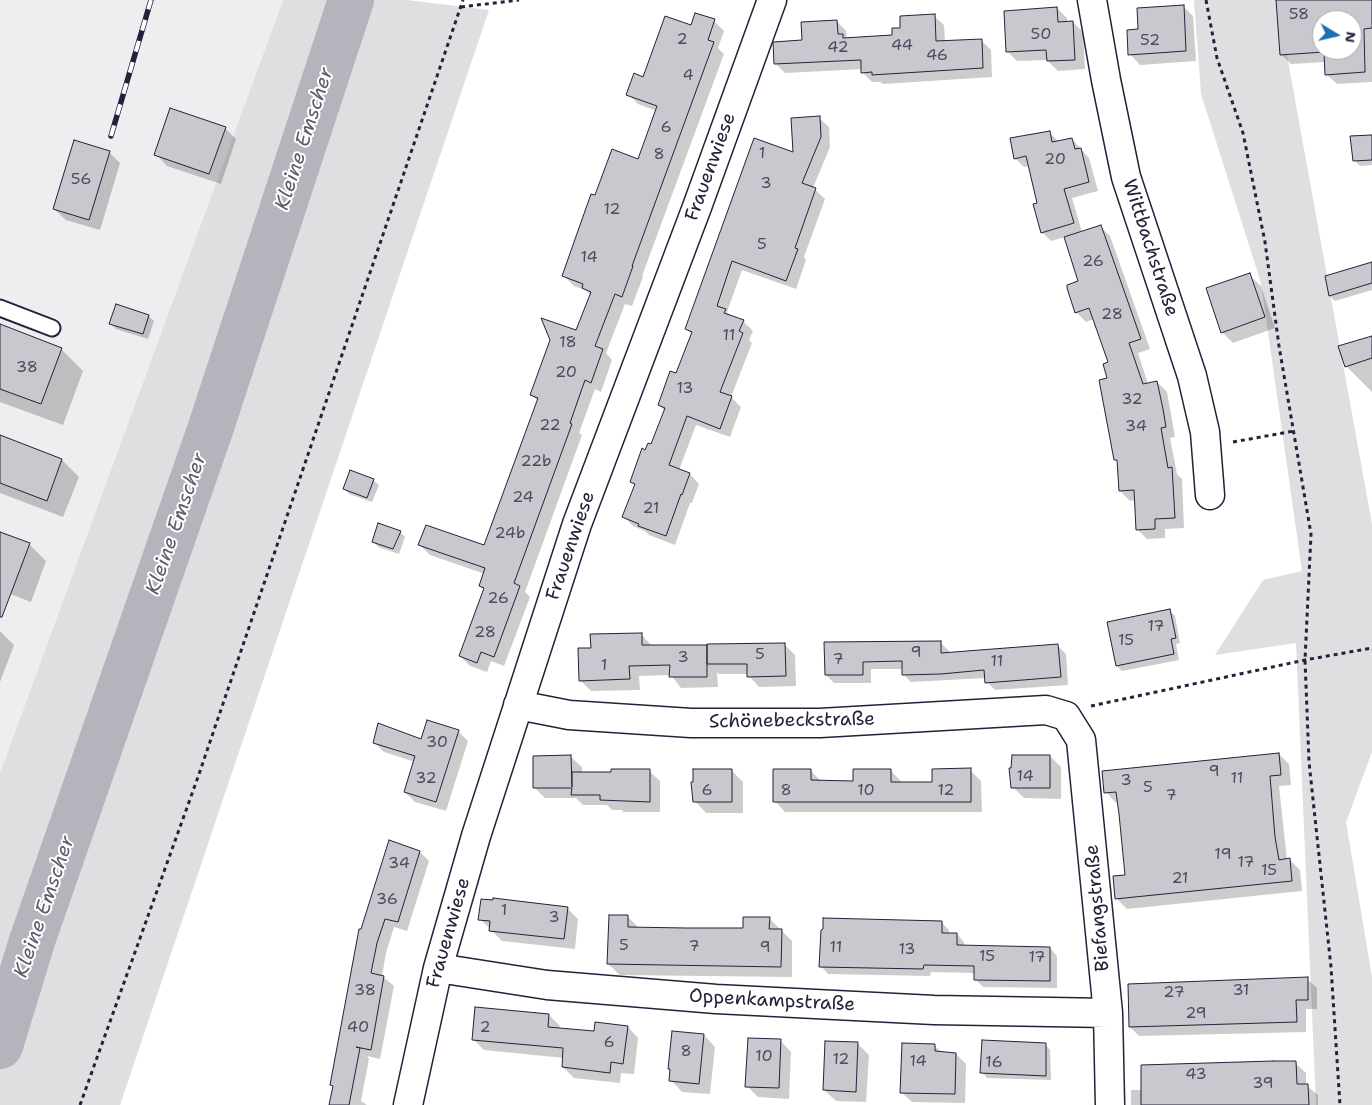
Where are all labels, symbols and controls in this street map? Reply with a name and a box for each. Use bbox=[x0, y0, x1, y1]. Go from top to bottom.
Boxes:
house number: 58 bbox=[1289, 5, 1309, 25]
north arrow bbox=[1312, 10, 1362, 60]
house number: 50 bbox=[1031, 25, 1051, 45]
house number: 2 bbox=[676, 30, 688, 50]
text: N bbox=[1341, 30, 1361, 44]
house number: 52 bbox=[1140, 31, 1160, 51]
house number: 44 bbox=[891, 36, 913, 56]
house number: 42 bbox=[827, 38, 849, 58]
house number: 46 bbox=[926, 46, 948, 66]
water label: Kleine Emscher bbox=[271, 65, 339, 213]
house number: 4 bbox=[682, 66, 694, 86]
street label: Frauenwiese bbox=[681, 110, 741, 224]
house number: 6 bbox=[660, 118, 672, 138]
house number: 1 bbox=[759, 144, 765, 164]
house number: 8 bbox=[653, 145, 665, 165]
house number: 20 bbox=[1044, 150, 1066, 170]
house number: 56 bbox=[71, 170, 91, 190]
house number: 3 bbox=[760, 174, 772, 194]
street label: Wittbachstraße bbox=[1117, 176, 1183, 320]
house number: 12 bbox=[603, 200, 621, 220]
house number: 5 bbox=[757, 235, 767, 255]
house number: 14 bbox=[580, 248, 598, 268]
house number: 26 bbox=[1082, 252, 1104, 272]
house number: 28 bbox=[1101, 305, 1123, 325]
house number: 11 bbox=[723, 326, 735, 346]
house number: 18 bbox=[559, 333, 577, 353]
house number: 38 bbox=[16, 358, 38, 378]
house number: 20 bbox=[555, 363, 577, 383]
house number: 13 bbox=[676, 379, 694, 399]
house number: 32 bbox=[1121, 390, 1143, 410]
house number: 22 bbox=[539, 416, 561, 436]
house number: 34 bbox=[1125, 417, 1147, 437]
water label: Kleine Emscher bbox=[142, 450, 212, 598]
house number: 22b bbox=[520, 452, 552, 472]
house number: 24 bbox=[512, 488, 534, 508]
street label: Frauenwiese bbox=[542, 489, 600, 603]
house number: 21 bbox=[642, 499, 660, 519]
house number: 24b bbox=[495, 524, 525, 544]
house number: 26 bbox=[487, 589, 509, 609]
house number: 17 bbox=[1147, 617, 1165, 637]
house number: 28 bbox=[474, 623, 496, 643]
house number: 15 bbox=[1118, 631, 1134, 651]
house number: 9 bbox=[910, 643, 922, 663]
house number: 5 bbox=[755, 645, 765, 665]
house number: 3 bbox=[677, 648, 689, 668]
house number: 7 bbox=[832, 650, 844, 670]
house number: 11 bbox=[991, 652, 1003, 672]
house number: 1 bbox=[601, 656, 607, 676]
street label: Schönebeckstraße bbox=[709, 708, 875, 734]
house number: 30 bbox=[426, 733, 448, 753]
house number: 9 bbox=[1208, 762, 1220, 782]
house number: 14 bbox=[1016, 767, 1034, 787]
house number: 32 bbox=[415, 769, 437, 789]
house number: 11 bbox=[1231, 769, 1243, 789]
house number: 3 bbox=[1120, 771, 1132, 791]
house number: 5 bbox=[1143, 778, 1153, 798]
house number: 6 bbox=[701, 781, 713, 801]
house number: 8 bbox=[780, 781, 792, 801]
house number: 10 bbox=[857, 781, 875, 801]
house number: 12 bbox=[937, 781, 955, 801]
house number: 7 bbox=[1165, 786, 1177, 806]
water label: Kleine Emscher bbox=[10, 833, 80, 981]
street label: Biefangstraße bbox=[1081, 843, 1115, 973]
house number: 19 bbox=[1214, 845, 1232, 865]
house number: 17 bbox=[1237, 853, 1255, 873]
house number: 34 bbox=[388, 854, 410, 874]
house number: 15 bbox=[1261, 861, 1277, 881]
house number: 21 bbox=[1171, 869, 1189, 889]
street label: Frauenwiese bbox=[422, 875, 476, 991]
house number: 36 bbox=[376, 890, 398, 910]
house number: 1 bbox=[501, 901, 507, 921]
house number: 3 bbox=[548, 908, 560, 928]
house number: 5 bbox=[619, 936, 629, 956]
house number: 7 bbox=[688, 937, 700, 957]
house number: 9 bbox=[759, 938, 771, 958]
house number: 11 bbox=[830, 938, 842, 958]
house number: 13 bbox=[898, 940, 916, 960]
house number: 15 bbox=[979, 947, 995, 967]
house number: 17 bbox=[1028, 948, 1046, 968]
house number: 38 bbox=[354, 981, 376, 1001]
house number: 31 bbox=[1232, 981, 1250, 1001]
house number: 27 bbox=[1163, 983, 1185, 1003]
street label: Oppenkampstraße bbox=[688, 985, 856, 1017]
house number: 29 bbox=[1185, 1004, 1207, 1024]
house number: 40 bbox=[347, 1018, 369, 1038]
house number: 2 bbox=[479, 1018, 491, 1038]
house number: 6 bbox=[603, 1033, 615, 1053]
house number: 8 bbox=[680, 1042, 692, 1062]
house number: 10 bbox=[755, 1047, 773, 1067]
house number: 12 bbox=[832, 1050, 850, 1070]
house number: 14 bbox=[909, 1052, 927, 1072]
house number: 16 bbox=[985, 1053, 1003, 1073]
house number: 43 bbox=[1185, 1065, 1207, 1085]
house number: 39 bbox=[1252, 1074, 1274, 1094]

